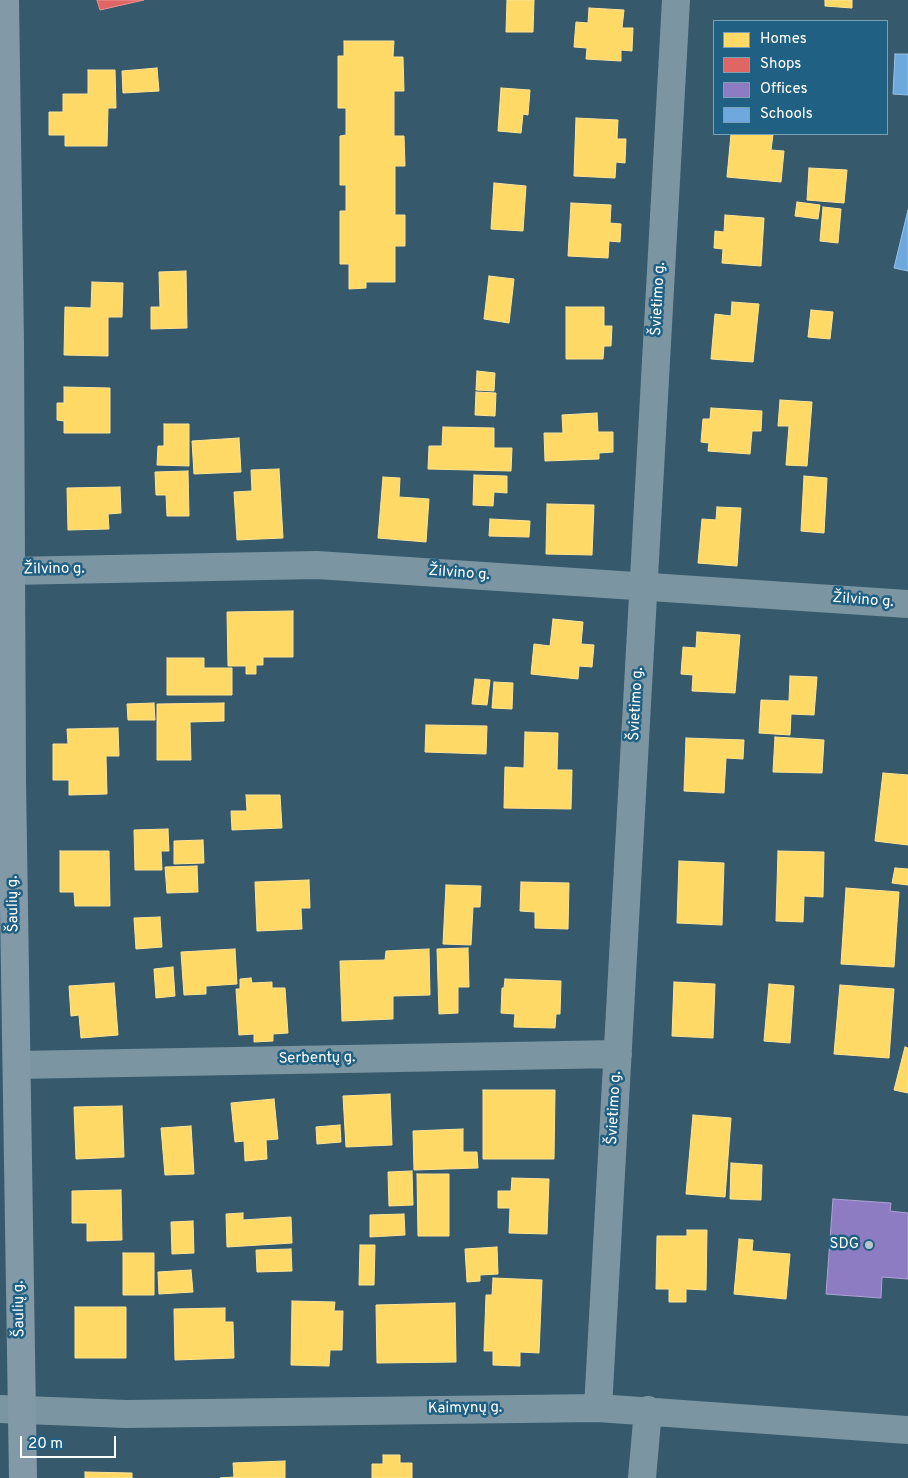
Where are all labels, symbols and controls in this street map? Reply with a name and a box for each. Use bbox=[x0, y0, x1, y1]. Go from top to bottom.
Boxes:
legend bbox=[713, 20, 888, 135]
text: Homes bbox=[760, 30, 807, 49]
text: Shops bbox=[760, 55, 801, 74]
text: Offices bbox=[760, 80, 807, 99]
text: Schools bbox=[760, 105, 813, 124]
street label: Švietimo g. bbox=[648, 262, 670, 336]
street label: Žilvino g. bbox=[23, 560, 85, 580]
street label: Žilvino g. bbox=[428, 563, 490, 585]
street label: Žilvino g. bbox=[832, 590, 894, 612]
street label: Švietimo g. bbox=[626, 667, 648, 741]
street label: Šaulių g. bbox=[5, 875, 23, 933]
street label: Serbentų g. bbox=[278, 1049, 356, 1069]
street label: Švietimo g. bbox=[604, 1071, 626, 1145]
place label: SDG bbox=[829, 1236, 859, 1254]
marker: SDG bbox=[863, 1239, 875, 1251]
street label: Šaulių g. bbox=[11, 1280, 29, 1338]
street label: Kaimynų g. bbox=[428, 1399, 502, 1419]
scale bar bbox=[22, 1426, 119, 1458]
text: 20 m bbox=[28, 1435, 63, 1454]

